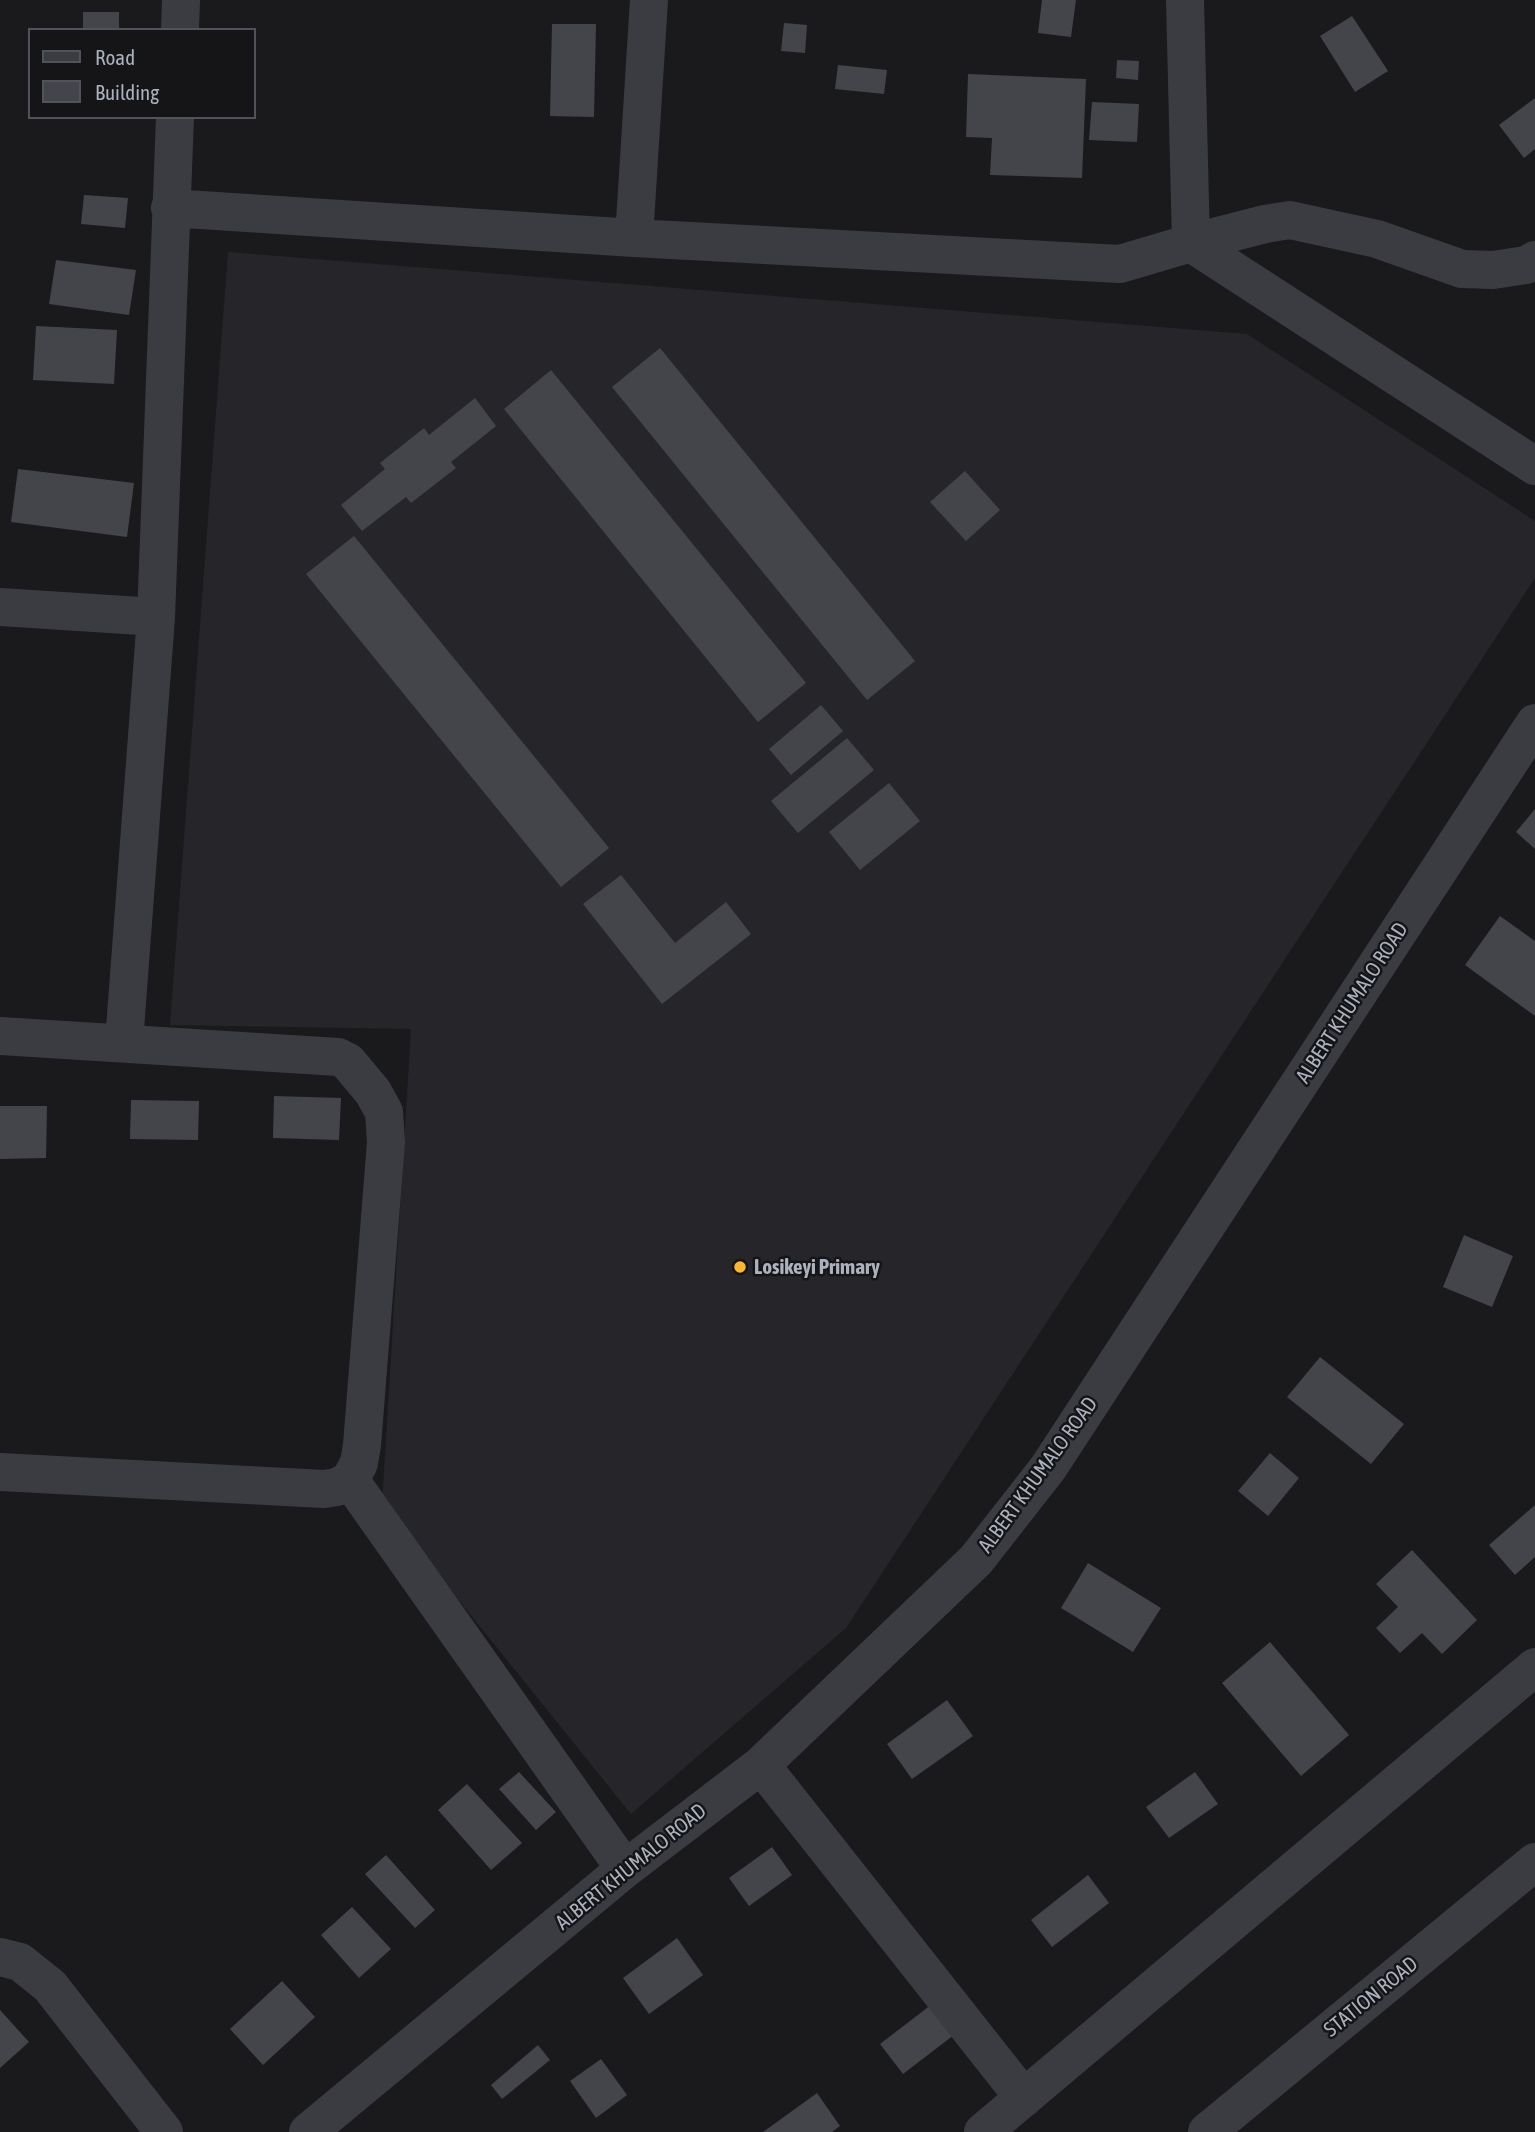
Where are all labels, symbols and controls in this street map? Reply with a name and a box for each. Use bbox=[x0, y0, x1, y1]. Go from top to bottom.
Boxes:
legend bbox=[28, 28, 256, 119]
text: Road bbox=[95, 45, 135, 69]
text: Building bbox=[95, 80, 159, 104]
street label: ALBERT KHUMALO ROAD bbox=[1291, 918, 1413, 1088]
place label: Losikeyi Primary bbox=[754, 1254, 880, 1280]
marker: Losikeyi Primary bbox=[732, 1259, 748, 1275]
street label: ALBERT KHUMALO ROAD bbox=[973, 1392, 1103, 1558]
street label: ALBERT KHUMALO ROAD bbox=[551, 1798, 711, 1936]
street label: STATION ROAD bbox=[1319, 1952, 1423, 2042]

